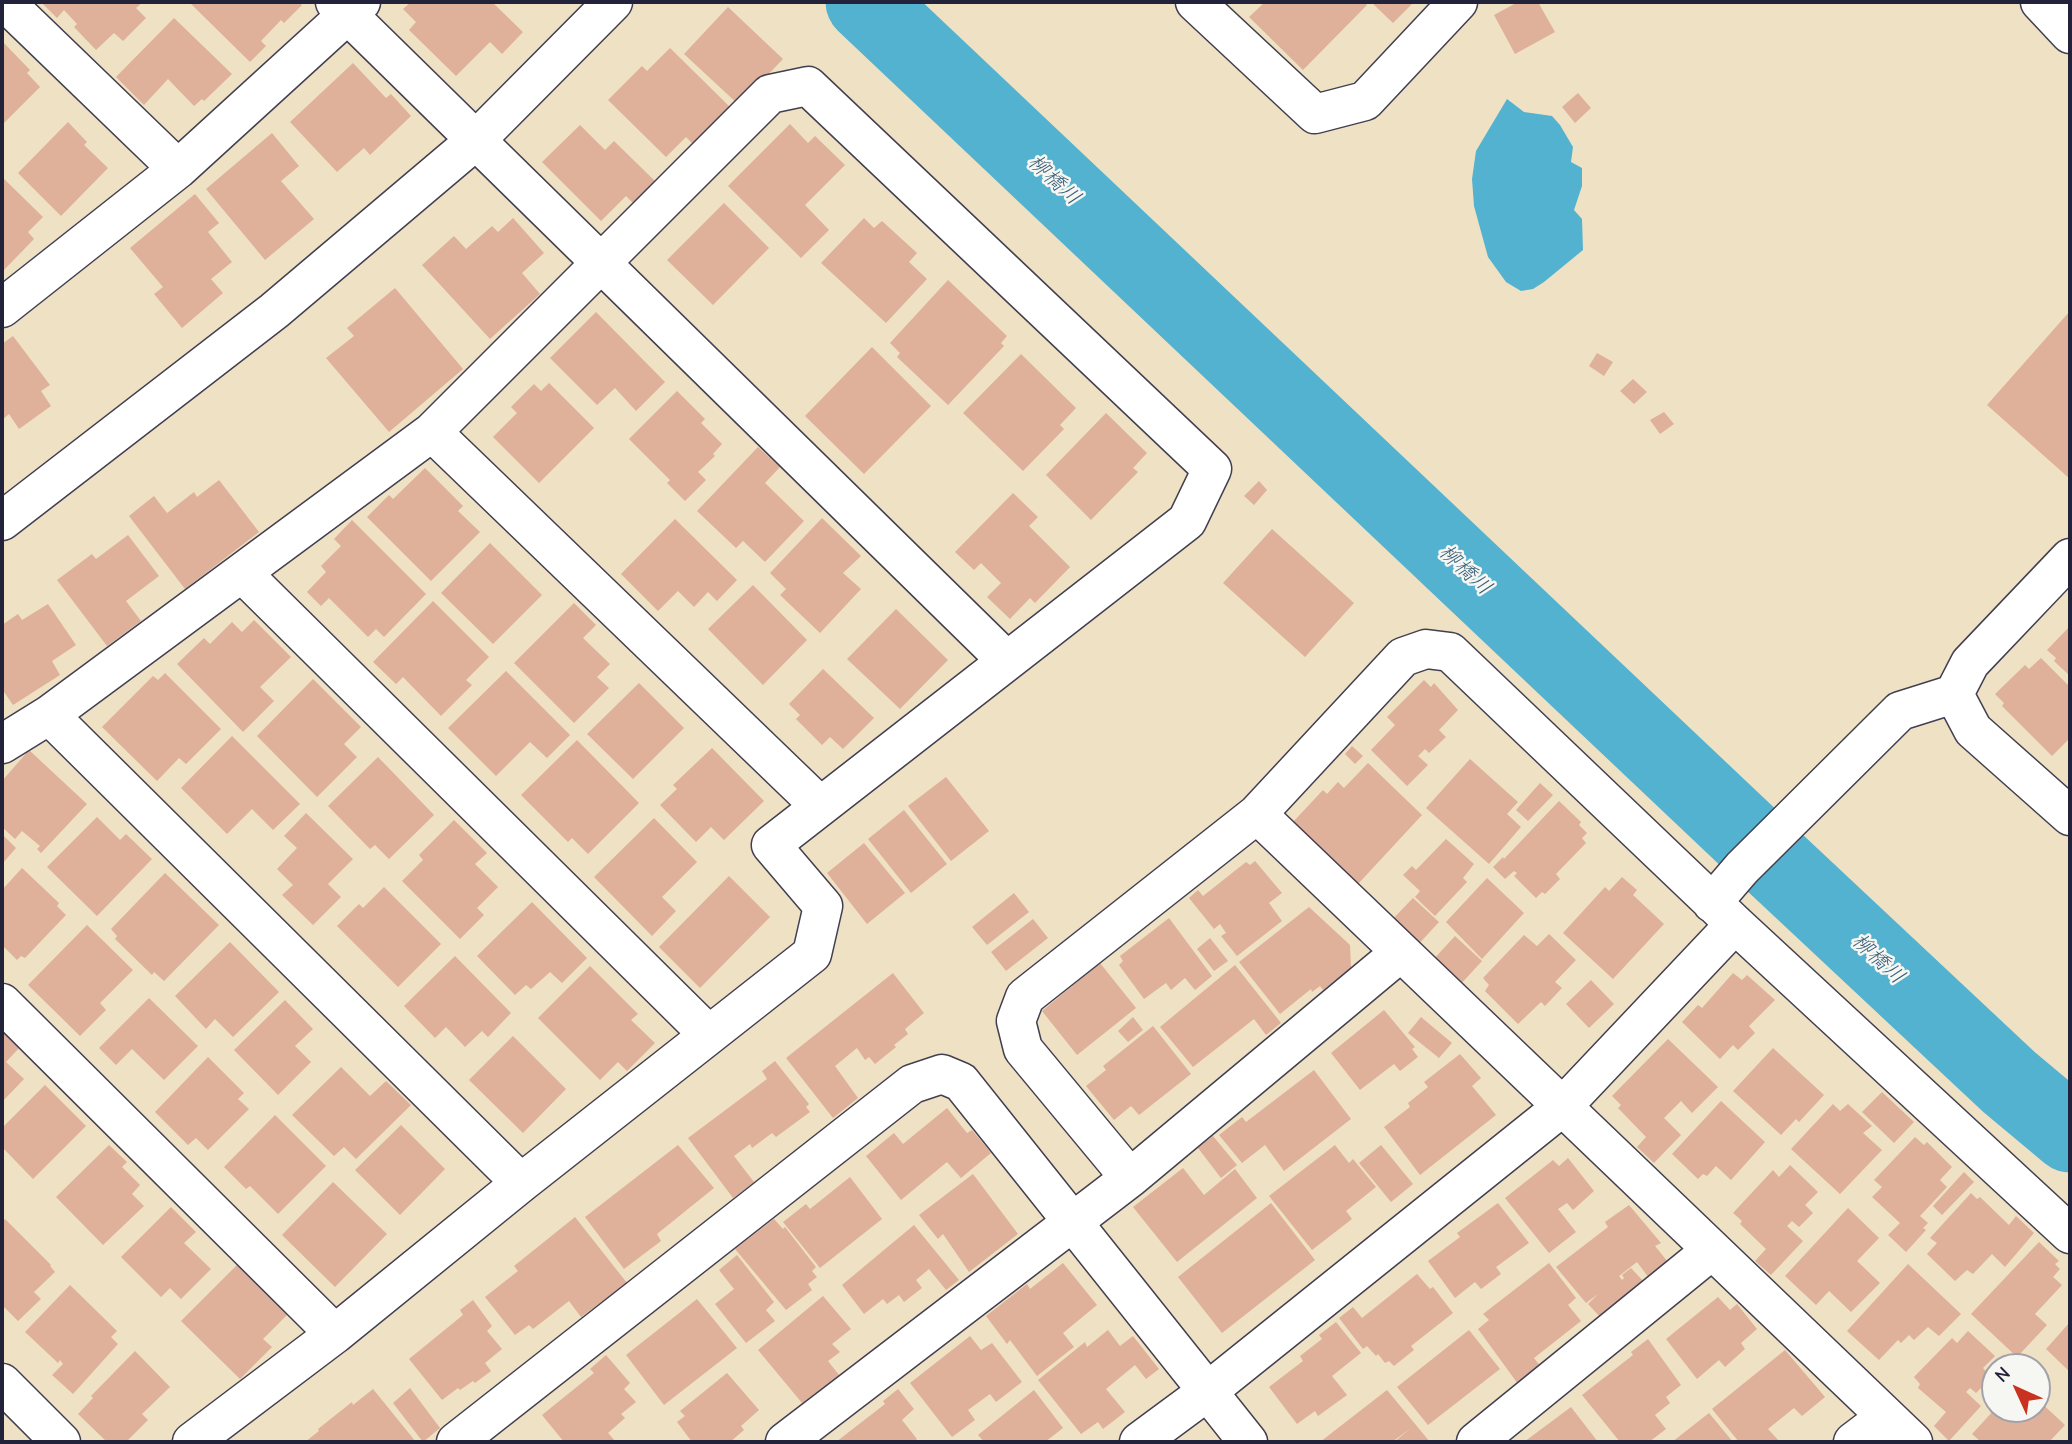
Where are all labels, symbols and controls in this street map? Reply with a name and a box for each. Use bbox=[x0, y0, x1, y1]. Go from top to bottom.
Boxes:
water label: 柳橋川 bbox=[1022, 149, 1086, 211]
water label: 柳橋川 bbox=[1433, 539, 1497, 601]
water label: 柳橋川 bbox=[1846, 928, 1910, 990]
north arrow bbox=[1981, 1353, 2051, 1423]
text: N bbox=[1990, 1362, 2015, 1387]

